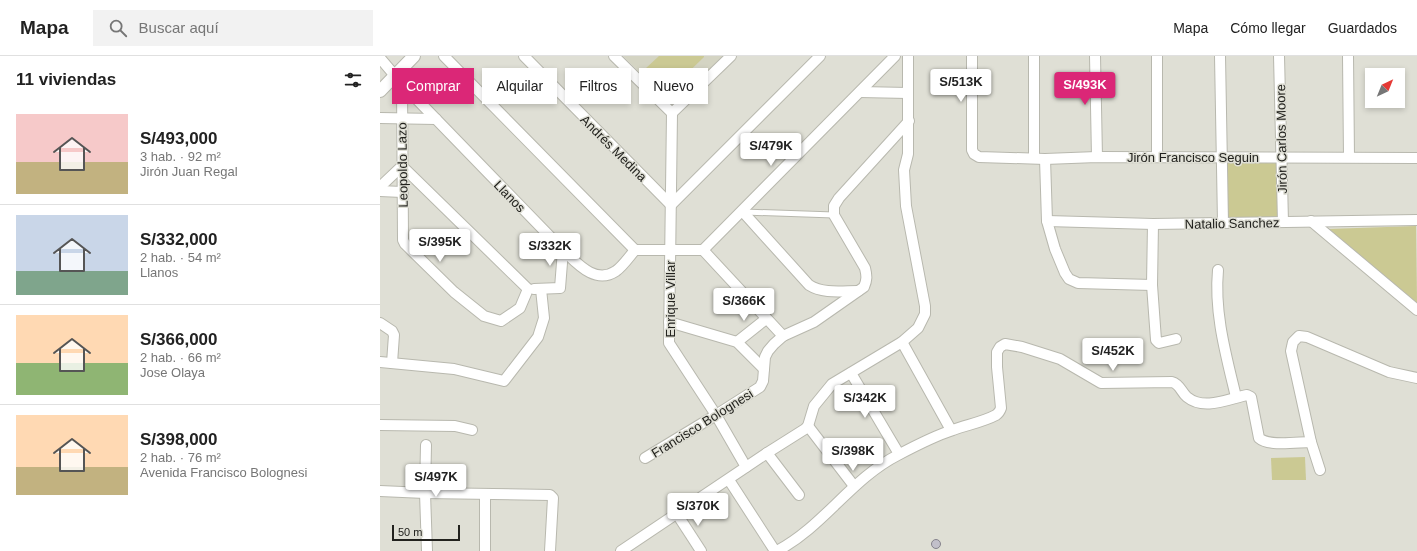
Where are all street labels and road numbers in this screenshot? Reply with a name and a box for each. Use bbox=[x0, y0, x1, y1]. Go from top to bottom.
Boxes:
street label: Jirón Carlos Moore bbox=[1273, 84, 1290, 194]
street label: Andrés Medina bbox=[577, 112, 650, 185]
street label: Leopoldo Lazo bbox=[394, 122, 411, 208]
street label: Jirón Francisco Seguin bbox=[1127, 150, 1259, 165]
street label: Llanos bbox=[491, 177, 529, 216]
street label: Natalio Sanchez bbox=[1185, 215, 1279, 232]
street label: Enrique Villar bbox=[663, 260, 678, 338]
street label: Francisco Bolognesi bbox=[649, 386, 756, 461]

